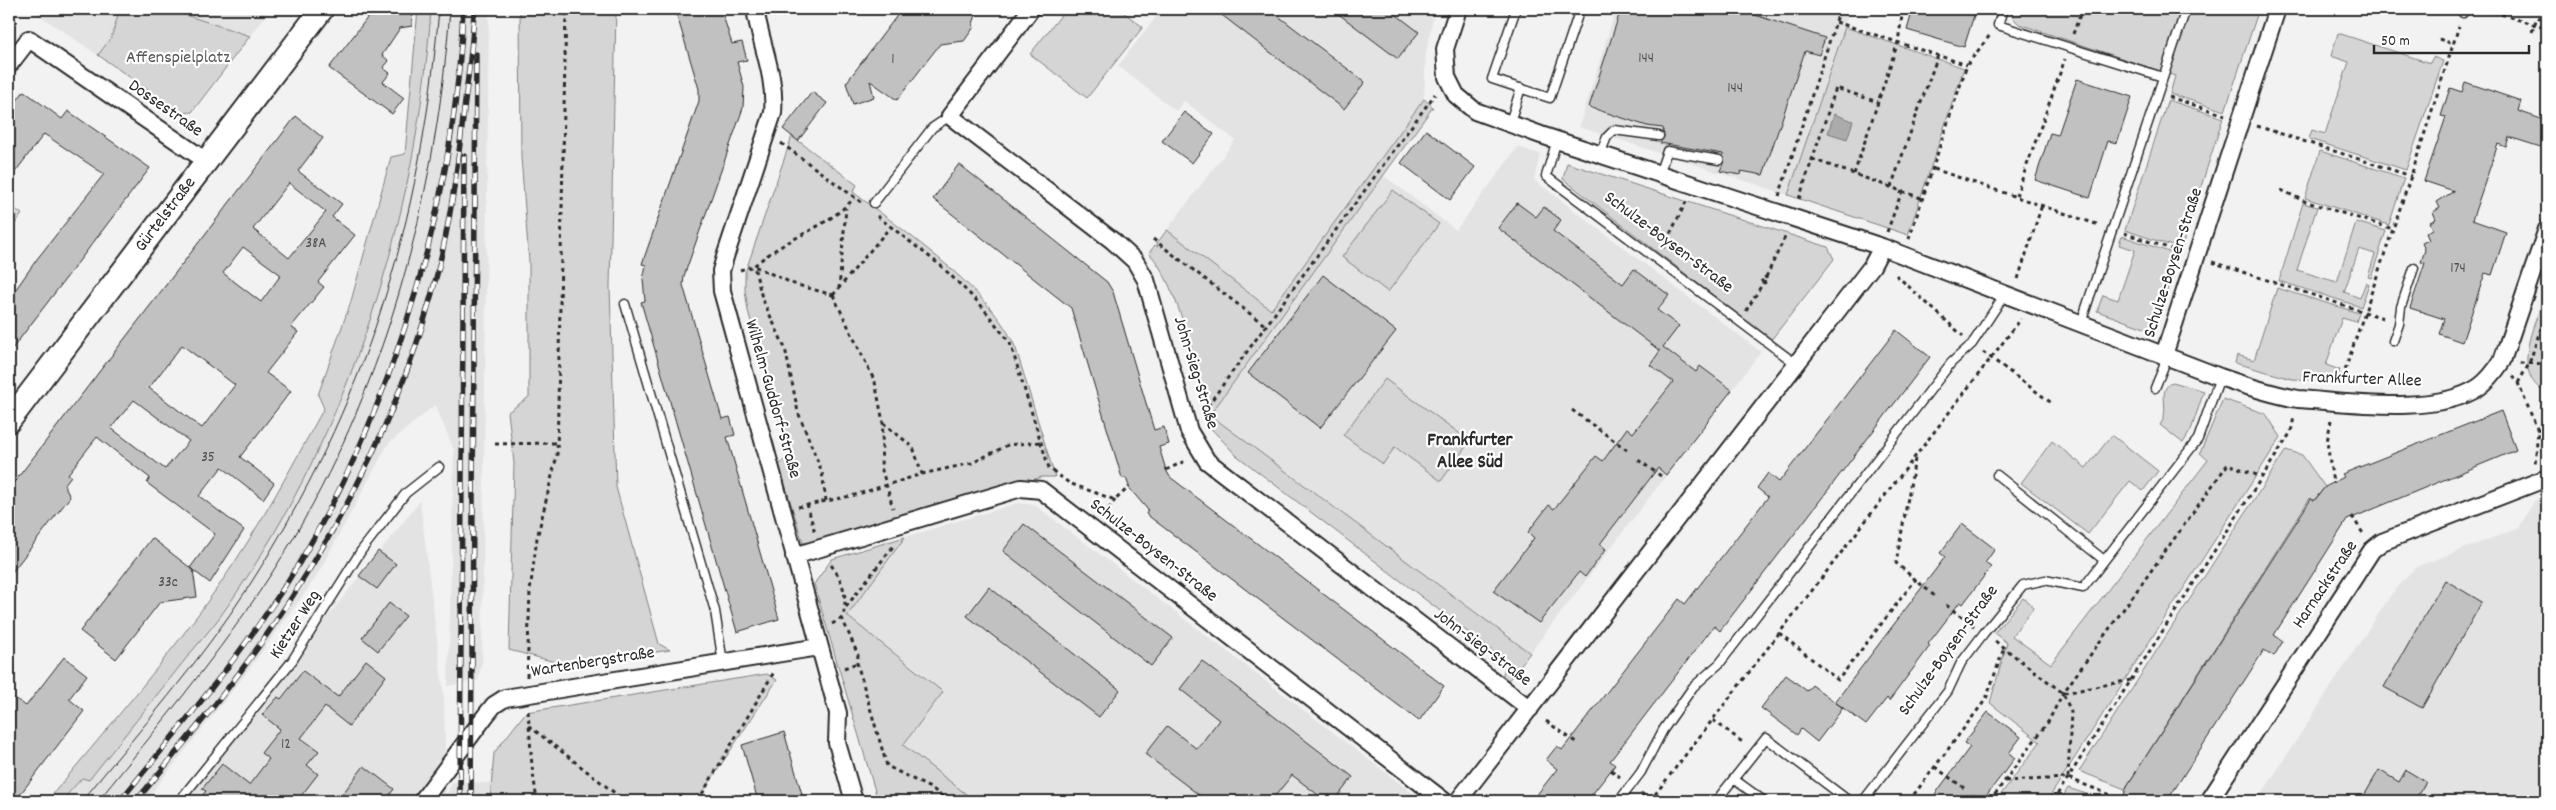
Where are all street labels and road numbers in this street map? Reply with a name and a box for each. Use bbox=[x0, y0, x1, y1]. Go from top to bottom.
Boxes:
street label: Dossestraße bbox=[123, 74, 208, 144]
street label: Gürtelstraße bbox=[129, 172, 202, 257]
street label: Schulze-Boysen-Straße bbox=[2138, 185, 2210, 341]
street label: Schulze-Boysen-Straße bbox=[1598, 186, 1738, 300]
street label: John-Sieg-Straße bbox=[1166, 314, 1224, 433]
street label: Wilhelm-Guddorf-Straße bbox=[737, 317, 807, 481]
street label: Frankfurter Allee bbox=[2302, 365, 2422, 395]
street label: Schulze-Boysen-Straße bbox=[1084, 493, 1222, 609]
street label: Harnackstraße bbox=[2287, 536, 2365, 634]
street label: Schulze-Boysen-Straße bbox=[1893, 580, 2005, 722]
street label: Kietzer Weg bbox=[264, 585, 328, 664]
street label: John-Sieg-Straße bbox=[1428, 603, 1536, 693]
street label: Wartenbergstraße bbox=[530, 641, 656, 685]

